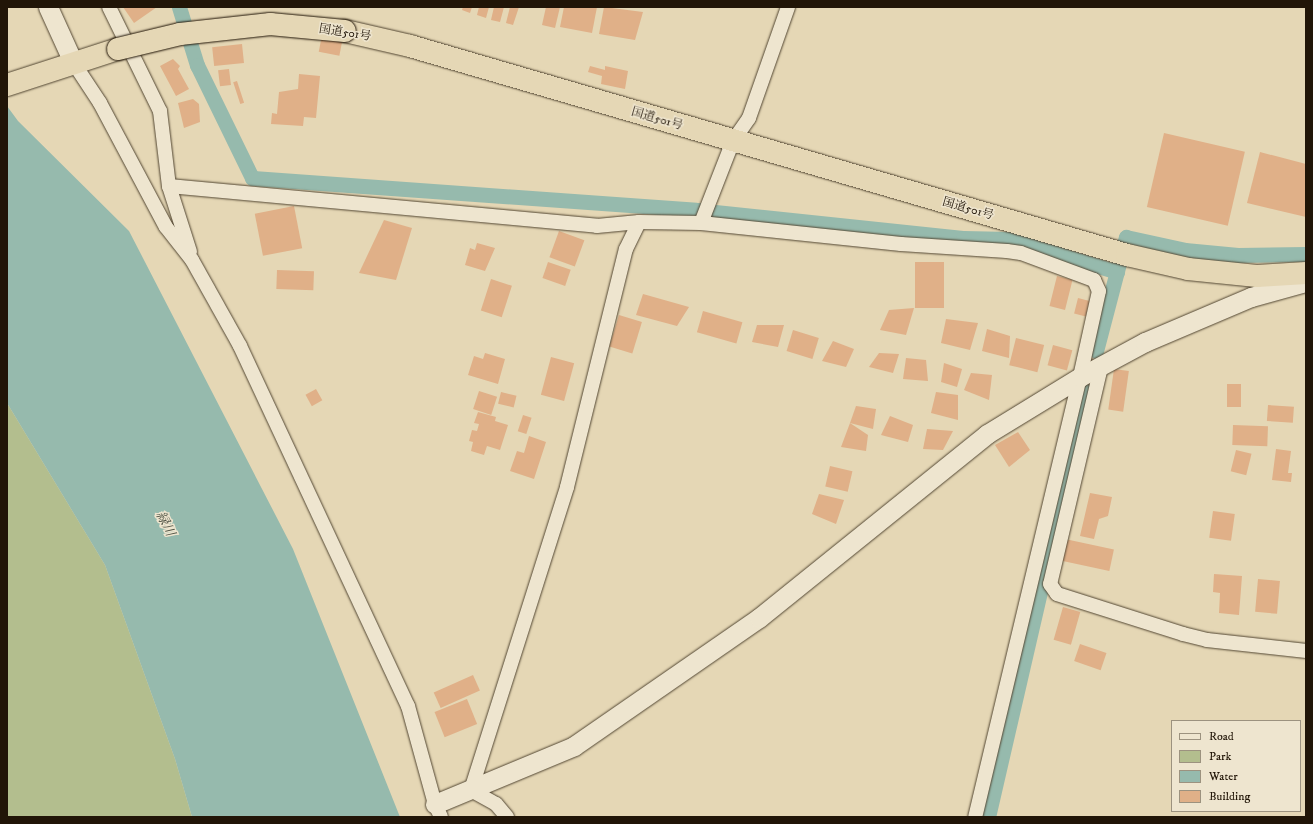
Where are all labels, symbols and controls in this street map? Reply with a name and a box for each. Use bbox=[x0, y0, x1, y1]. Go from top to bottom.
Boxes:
street label: 国道501号 bbox=[318, 22, 372, 44]
street label: 国道501号 bbox=[630, 105, 684, 133]
street label: 国道501号 bbox=[941, 195, 995, 223]
water label: 緑川 bbox=[152, 509, 178, 539]
legend bbox=[1171, 720, 1301, 812]
text: Road bbox=[1209, 729, 1234, 744]
text: Park bbox=[1209, 749, 1231, 764]
text: Water bbox=[1209, 769, 1238, 784]
text: Building bbox=[1209, 789, 1250, 804]

